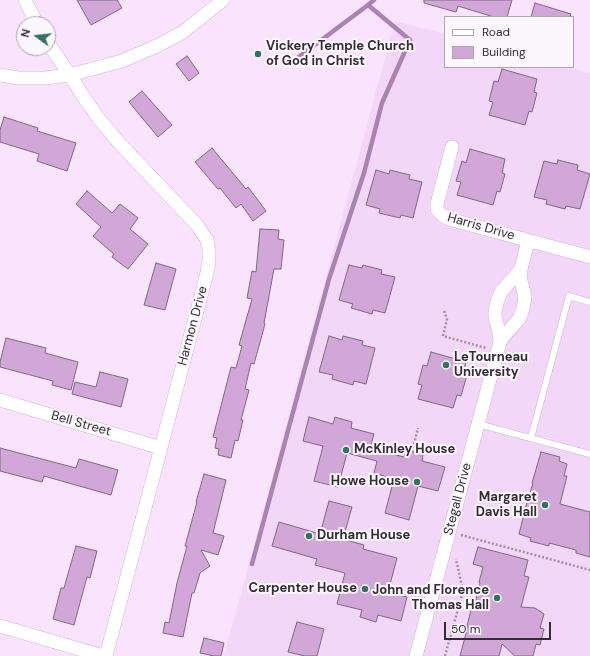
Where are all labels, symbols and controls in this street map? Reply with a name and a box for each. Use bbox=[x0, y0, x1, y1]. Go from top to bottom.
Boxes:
north arrow bbox=[16, 16, 56, 56]
legend bbox=[444, 16, 574, 68]
text: Road bbox=[482, 24, 510, 40]
text: N bbox=[18, 27, 33, 39]
place label: Vickery Temple Church of God in Christ bbox=[266, 39, 414, 70]
text: Building bbox=[482, 44, 526, 60]
marker: Vickery Temple Church of God in Christ bbox=[253, 49, 263, 59]
street label: Harris Drive bbox=[445, 210, 517, 244]
street label: Harmon Drive bbox=[175, 285, 211, 367]
place label: LeTourneau University bbox=[454, 350, 528, 381]
marker: LeTourneau University bbox=[441, 360, 451, 370]
street label: Bell Street bbox=[49, 408, 113, 440]
place label: McKinley House bbox=[354, 442, 455, 458]
marker: McKinley House bbox=[341, 445, 351, 455]
street label: Stegall Drive bbox=[441, 461, 475, 537]
place label: Howe House bbox=[331, 474, 409, 490]
marker: Howe House bbox=[412, 477, 422, 487]
place label: Margaret Davis Hall bbox=[476, 490, 537, 521]
marker: Margaret Davis Hall bbox=[540, 500, 550, 510]
place label: Durham House bbox=[317, 528, 410, 544]
marker: Durham House bbox=[304, 531, 314, 541]
place label: Carpenter House bbox=[248, 581, 357, 597]
place label: John and Florence Thomas Hall bbox=[372, 583, 489, 614]
marker: Carpenter House bbox=[360, 584, 370, 594]
marker: John and Florence Thomas Hall bbox=[492, 593, 502, 603]
scale bar bbox=[446, 614, 553, 640]
text: 50 m bbox=[451, 621, 480, 637]

